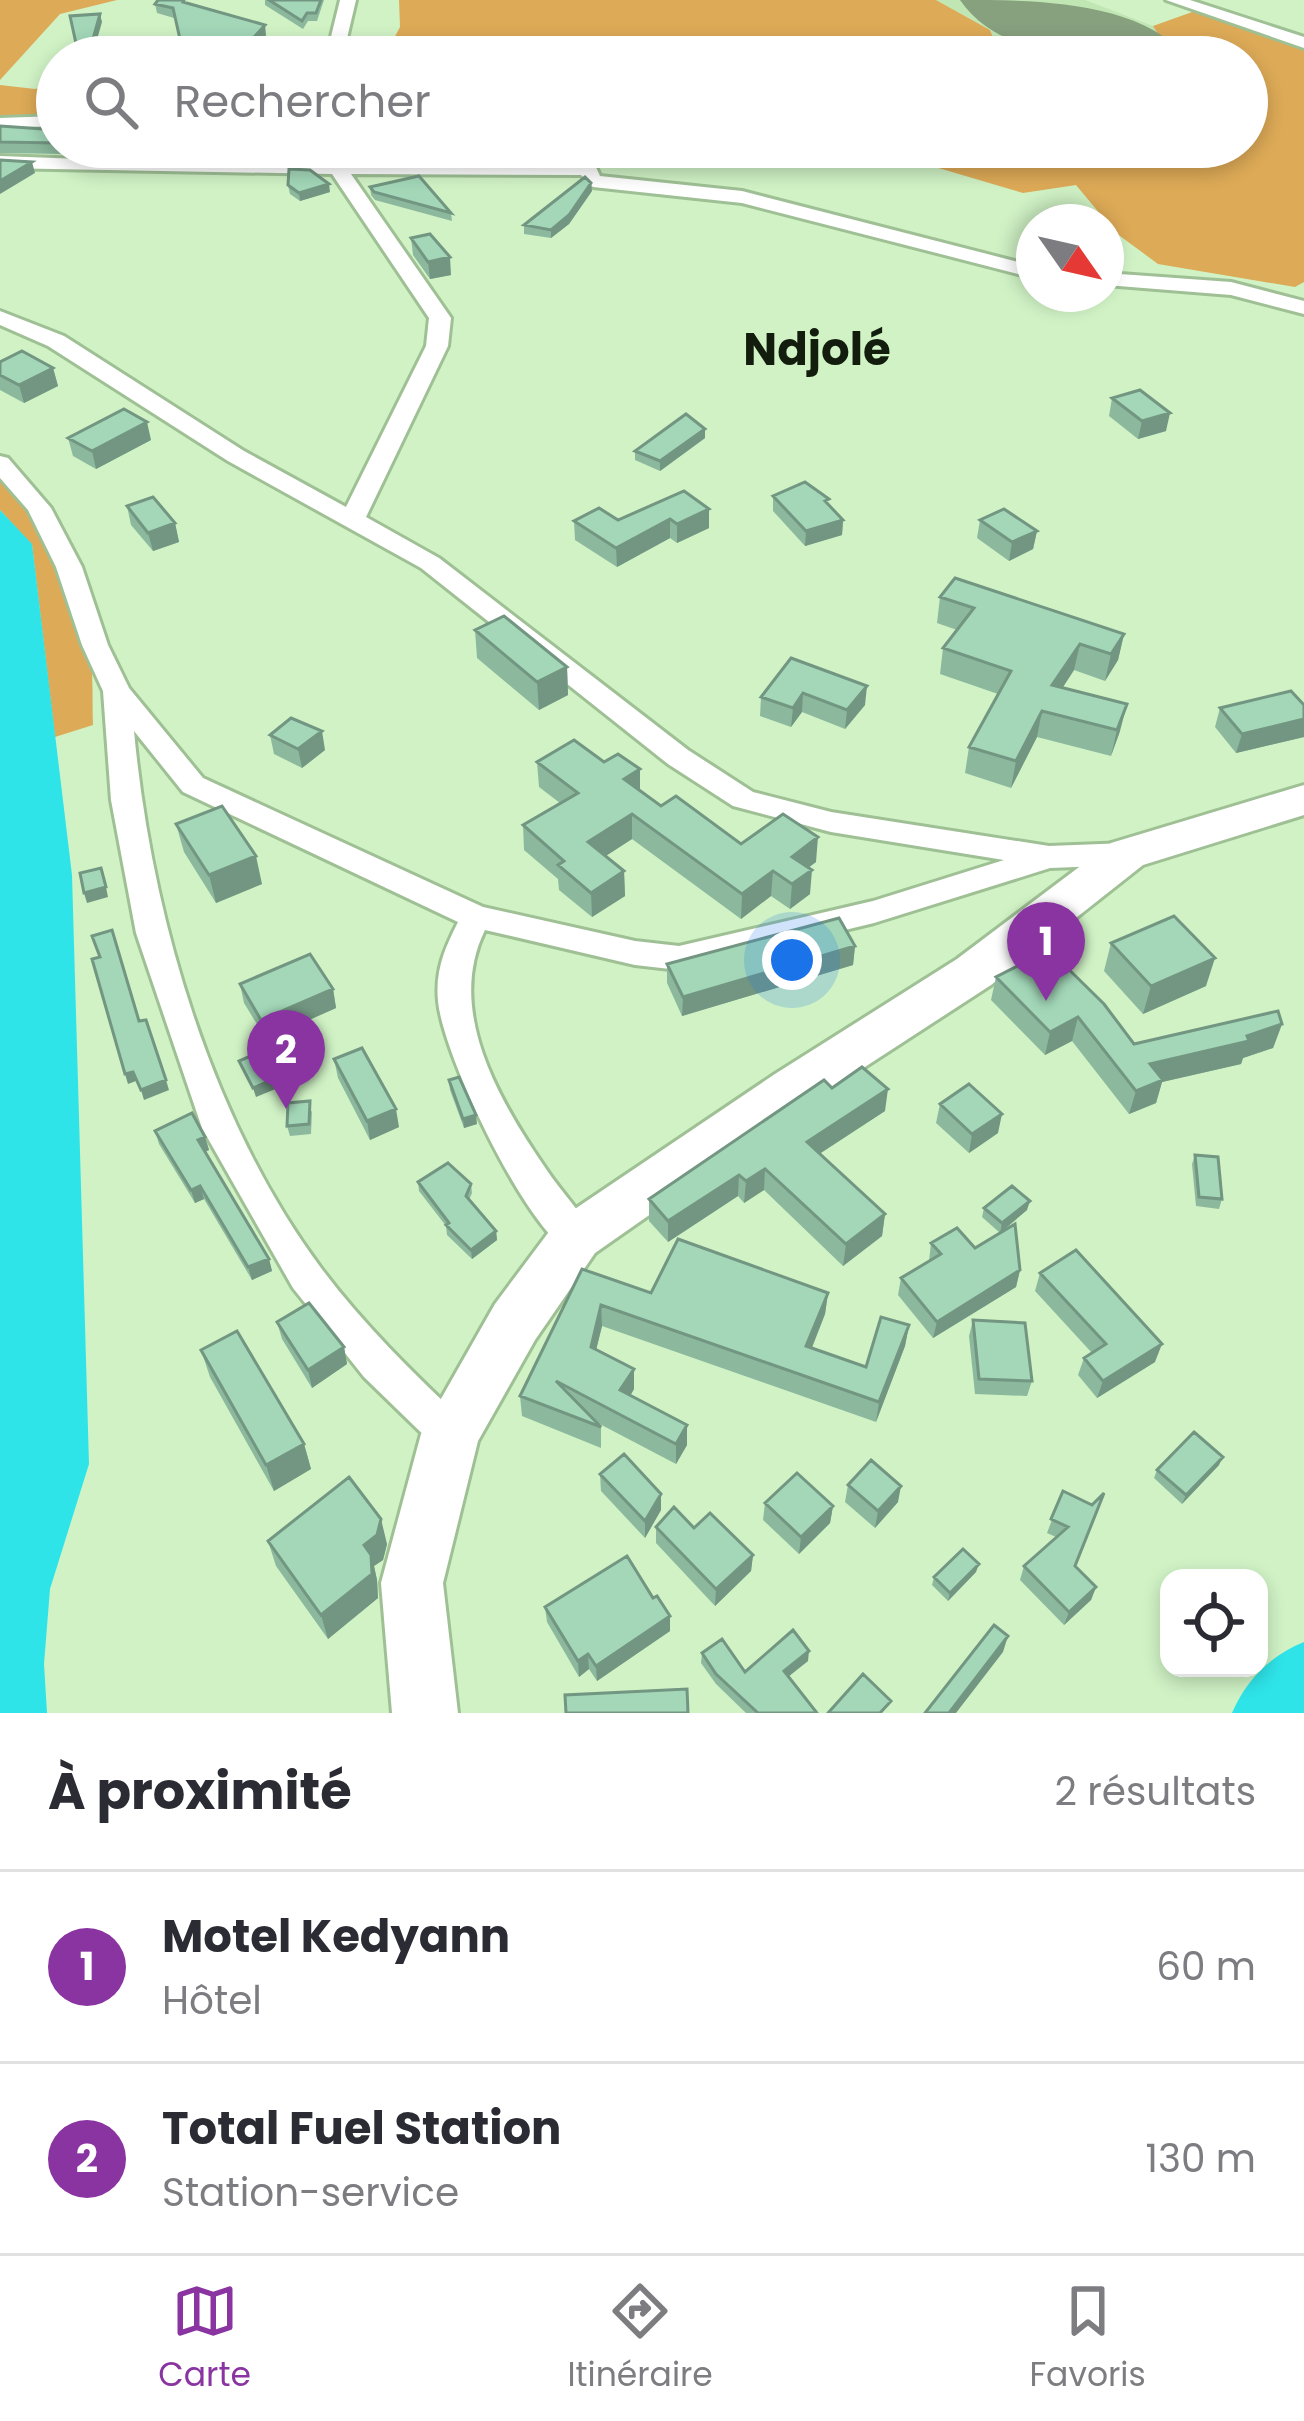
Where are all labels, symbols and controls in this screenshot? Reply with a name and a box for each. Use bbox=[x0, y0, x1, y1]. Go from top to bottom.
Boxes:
search box bbox=[36, 36, 1268, 168]
icon: search bbox=[78, 69, 144, 135]
text: Rechercher bbox=[174, 70, 431, 133]
north arrow bbox=[1016, 204, 1124, 312]
district label: Ndjolé bbox=[743, 318, 891, 381]
pin: 1 bbox=[1007, 902, 1085, 1001]
your location bbox=[762, 930, 822, 990]
pin: 2 bbox=[247, 1010, 325, 1109]
map controls bbox=[1160, 1569, 1268, 1677]
button: locate bbox=[1160, 1569, 1268, 1677]
text: À proximité bbox=[48, 1755, 352, 1827]
text: 2 résultats bbox=[1054, 1764, 1256, 1819]
text: Motel Kedyann bbox=[162, 1905, 510, 1968]
text: 1 bbox=[80, 1939, 94, 1994]
text: 60 m bbox=[1156, 1939, 1256, 1994]
text: Hôtel bbox=[162, 1973, 262, 2028]
text: Total Fuel Station bbox=[162, 2097, 561, 2160]
text: 2 bbox=[76, 2131, 98, 2186]
text: 130 m bbox=[1145, 2131, 1256, 2186]
text: Station-service bbox=[162, 2165, 459, 2220]
tab: Carte bbox=[158, 2278, 251, 2400]
tab: Itinéraire bbox=[567, 2278, 713, 2400]
tab: Favoris bbox=[1029, 2278, 1146, 2400]

